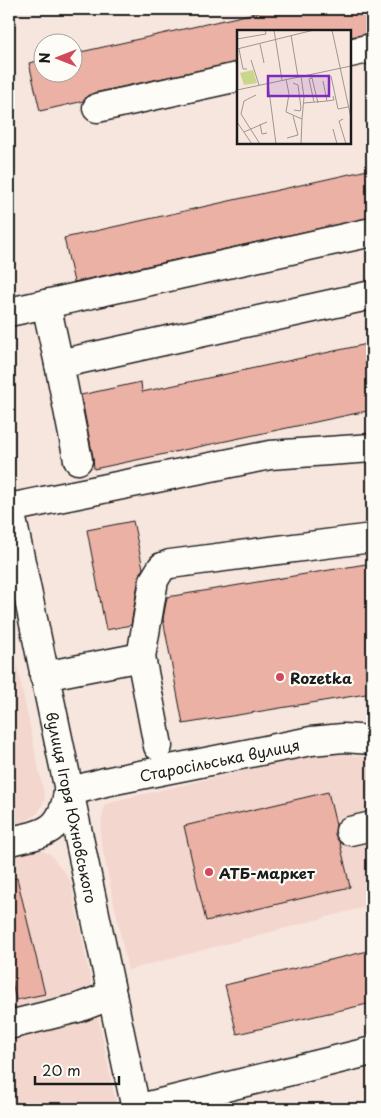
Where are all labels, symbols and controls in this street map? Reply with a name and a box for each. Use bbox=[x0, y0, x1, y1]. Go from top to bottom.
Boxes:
inset map bbox=[237, 30, 351, 144]
north arrow bbox=[32, 32, 82, 82]
text: N bbox=[34, 52, 55, 64]
place label: Rozetka bbox=[290, 666, 352, 689]
marker: Rozetka bbox=[274, 671, 286, 683]
street label: вулиця Ігоря Юхновського bbox=[41, 709, 104, 905]
street label: Старосільська вулиця bbox=[137, 732, 302, 786]
place label: АТБ-маркет bbox=[219, 861, 316, 884]
marker: АТБ-маркет bbox=[203, 866, 215, 878]
scale bar bbox=[35, 1053, 119, 1085]
text: 20 m bbox=[42, 1058, 81, 1081]

